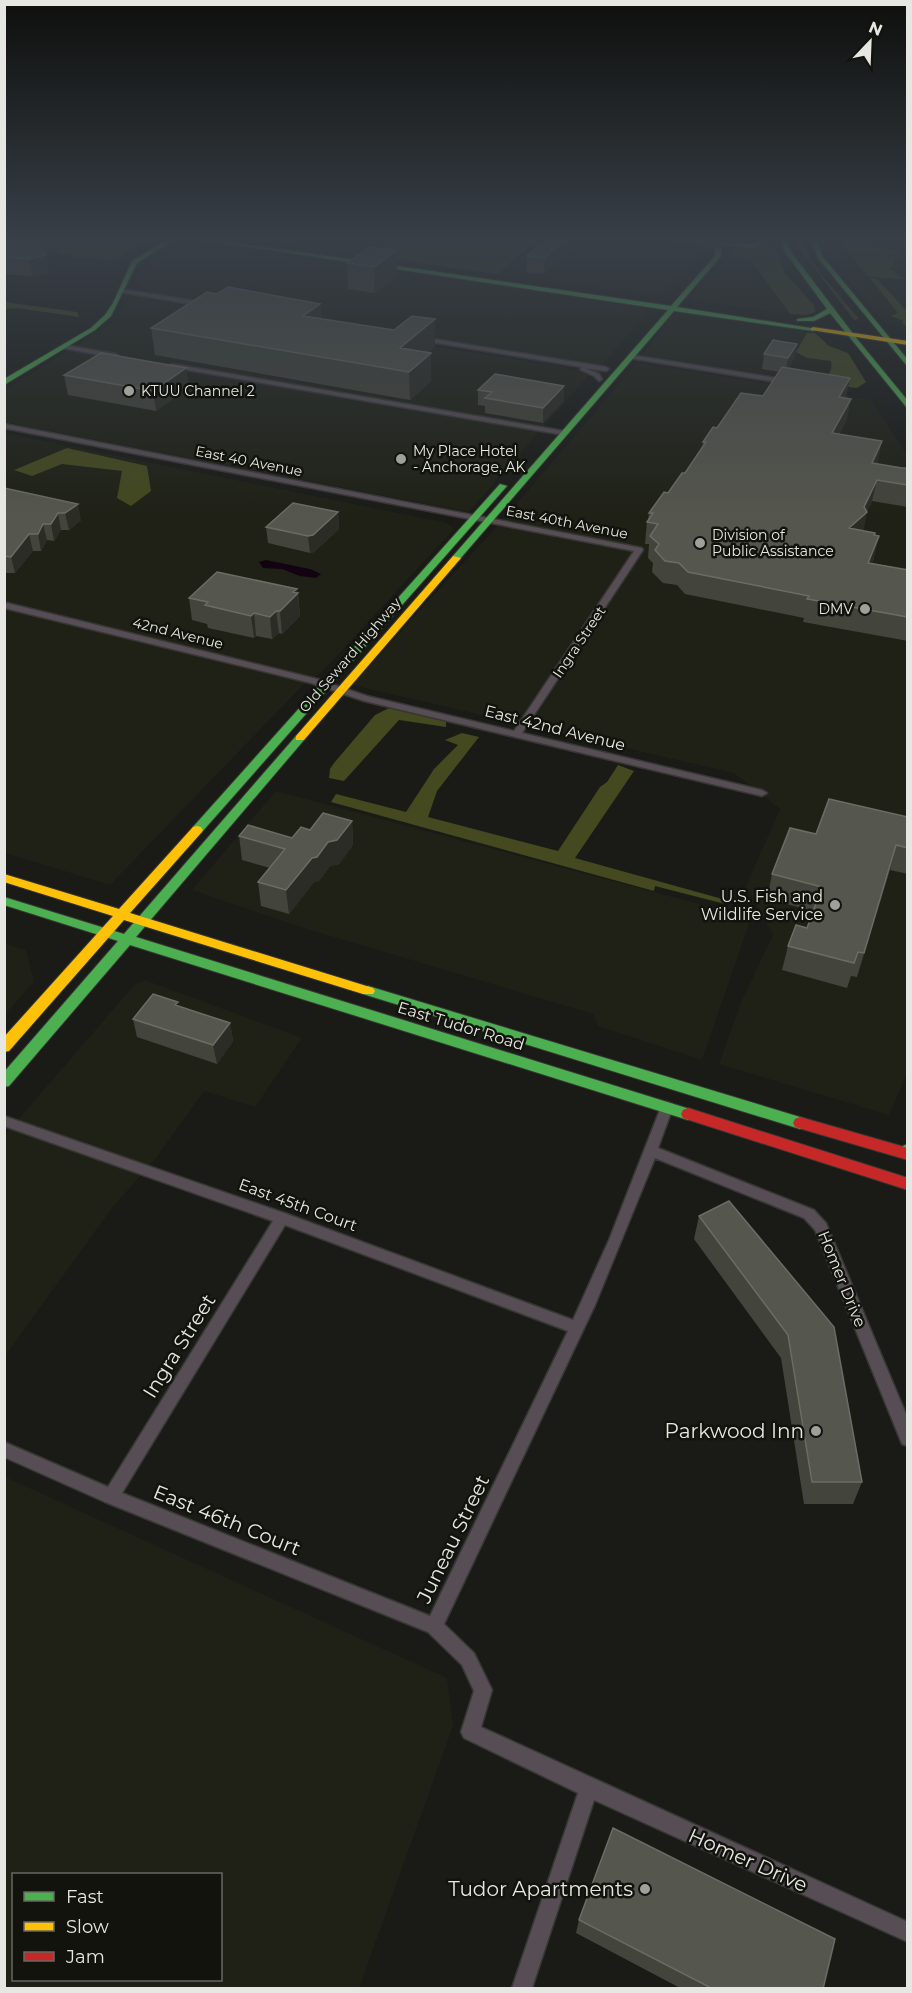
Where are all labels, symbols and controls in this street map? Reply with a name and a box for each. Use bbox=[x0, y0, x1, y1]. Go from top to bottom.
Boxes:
north arrow bbox=[840, 12, 900, 72]
text: N bbox=[866, 17, 885, 40]
place label: KTUU Channel 2 bbox=[141, 382, 255, 400]
marker: KTUU Channel 2 bbox=[122, 384, 136, 398]
street label: East 40 Avenue bbox=[194, 442, 304, 480]
place label: My Place Hotel - Anchorage, AK bbox=[413, 442, 526, 476]
marker: My Place Hotel - Anchorage, AK bbox=[394, 452, 408, 466]
street label: East 40th Avenue bbox=[504, 501, 630, 543]
place label: Division of Public Assistance bbox=[712, 526, 834, 560]
marker: Division of Public Assistance bbox=[693, 536, 707, 550]
street label: Old Seward Highway bbox=[295, 594, 405, 716]
place label: DMV bbox=[819, 600, 853, 618]
street label: Ingra Street bbox=[548, 602, 610, 681]
marker: DMV bbox=[858, 602, 872, 616]
street label: 42nd Avenue bbox=[131, 613, 225, 653]
street label: East 42nd Avenue bbox=[483, 701, 627, 755]
place label: U.S. Fish and Wildlife Service bbox=[701, 887, 823, 924]
marker: U.S. Fish and Wildlife Service bbox=[828, 898, 842, 912]
street label: East Tudor Road bbox=[395, 998, 527, 1054]
street label: East 45th Court bbox=[236, 1175, 360, 1235]
street label: Homer Drive bbox=[814, 1228, 870, 1330]
street label: Ingra Street bbox=[138, 1290, 220, 1402]
place label: Parkwood Inn bbox=[665, 1419, 804, 1443]
marker: Parkwood Inn bbox=[809, 1424, 823, 1438]
street label: Juneau Street bbox=[411, 1471, 494, 1608]
street label: East 46th Court bbox=[150, 1480, 304, 1560]
street label: Homer Drive bbox=[685, 1823, 811, 1897]
legend bbox=[12, 1873, 222, 1981]
place label: Tudor Apartments bbox=[448, 1877, 633, 1901]
marker: Tudor Apartments bbox=[638, 1882, 652, 1896]
text: Fast bbox=[66, 1886, 104, 1908]
text: Slow bbox=[66, 1916, 109, 1938]
text: Jam bbox=[65, 1946, 105, 1968]

